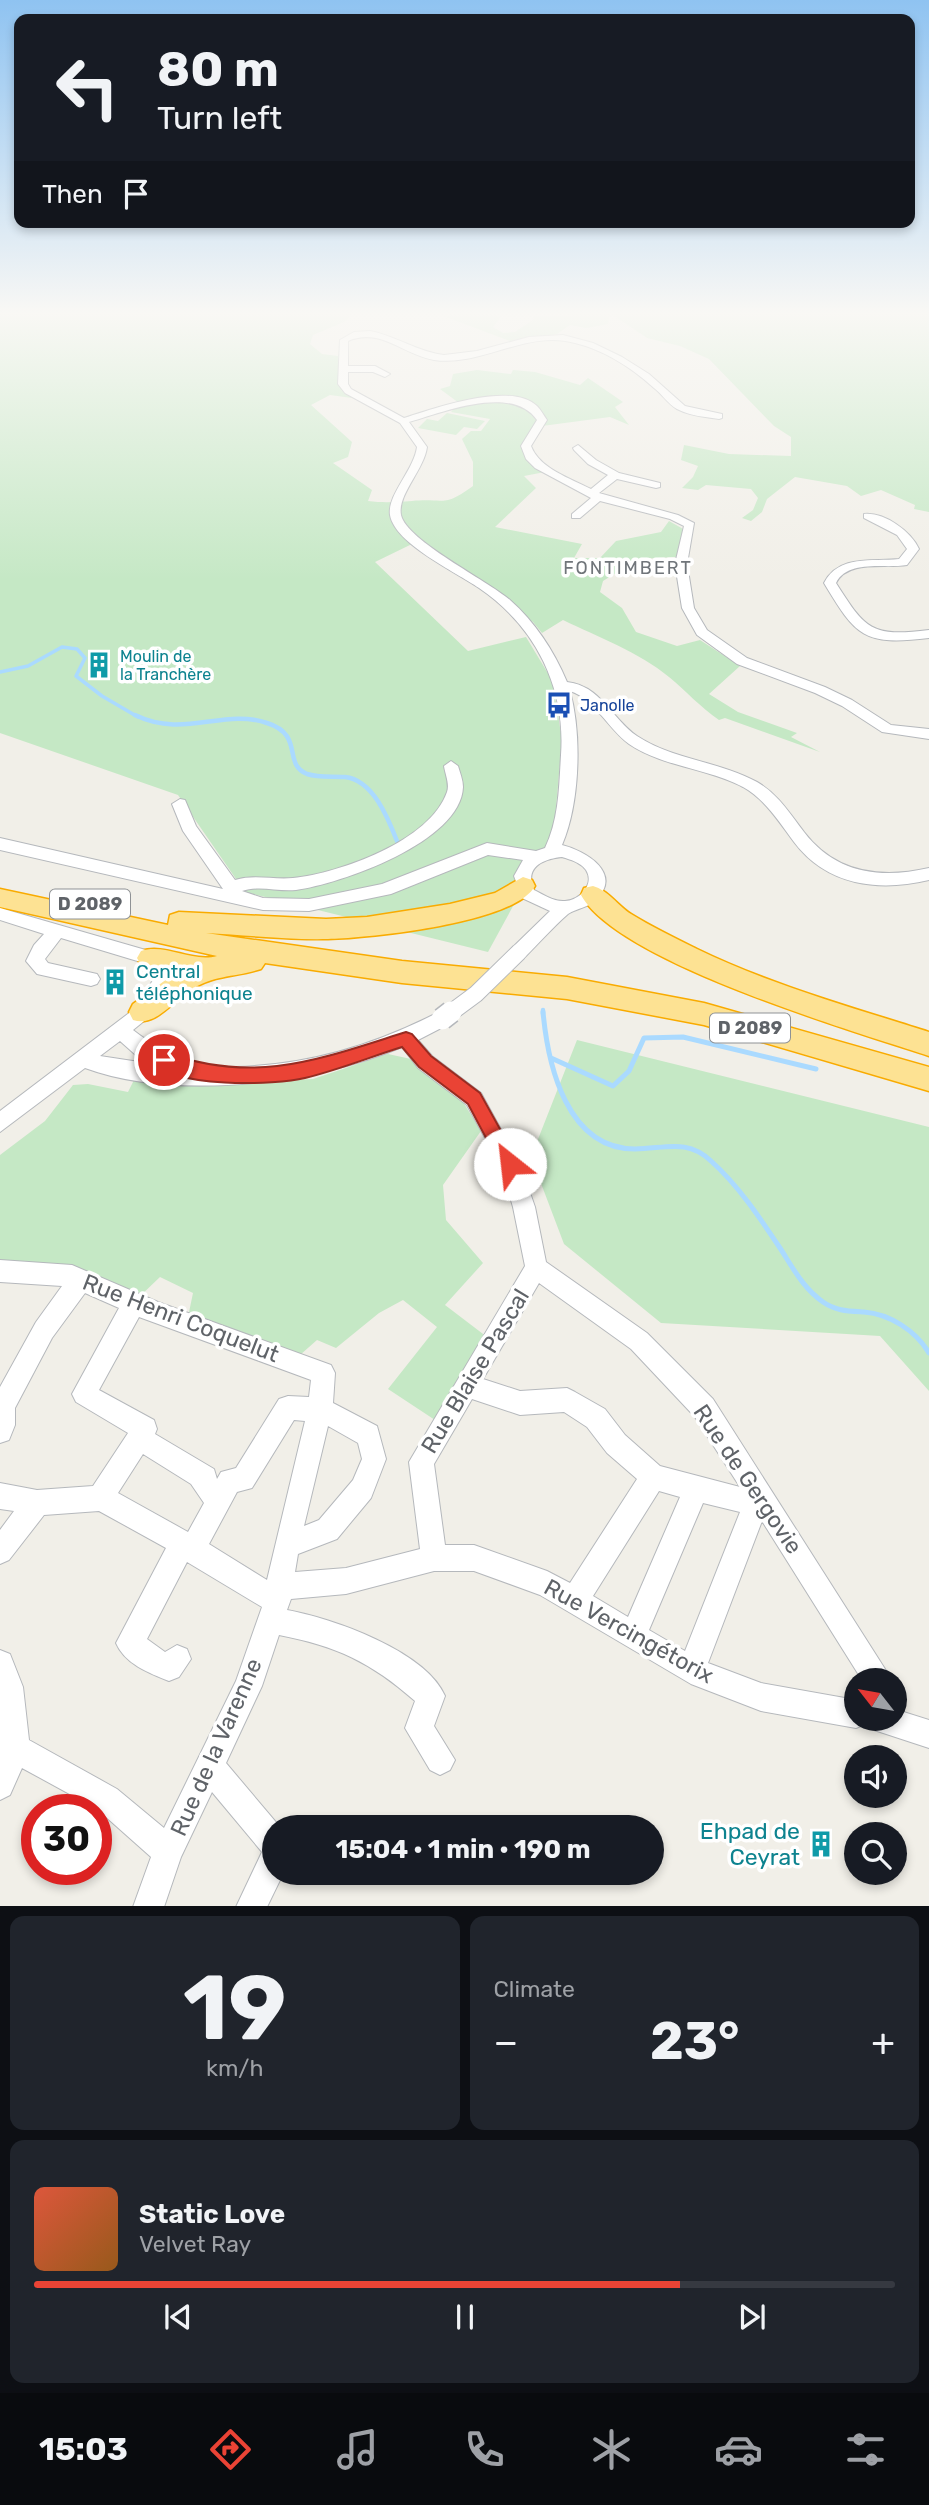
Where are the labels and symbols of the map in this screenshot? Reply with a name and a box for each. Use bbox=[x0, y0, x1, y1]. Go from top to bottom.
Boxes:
district label: FONTIMBERT bbox=[563, 557, 693, 579]
place label: Moulin de la Tranchère bbox=[120, 647, 211, 684]
building icon: Moulin de la Tranchère bbox=[84, 650, 114, 680]
bus stop icon: Janolle bbox=[544, 690, 574, 720]
place label: Janolle bbox=[580, 696, 635, 715]
road number: D 2089 bbox=[50, 890, 130, 918]
place label: Central téléphonique bbox=[136, 960, 253, 1005]
building icon: Central téléphonique bbox=[100, 967, 130, 997]
road number: D 2089 bbox=[710, 1014, 790, 1042]
pin bbox=[134, 1030, 194, 1090]
position arrow bbox=[473, 1127, 547, 1201]
street label: Rue Henri Coquelut bbox=[79, 1268, 283, 1368]
street label: Rue Blaise Pascal bbox=[415, 1284, 535, 1458]
street label: Rue de Gergovie bbox=[688, 1399, 808, 1559]
street label: Rue Vercingétorix bbox=[539, 1573, 719, 1689]
street label: Rue de la Varenne bbox=[164, 1654, 268, 1840]
north arrow bbox=[844, 1668, 906, 1731]
speed limit sign: 30 bbox=[21, 1794, 112, 1885]
place label: Ehpad de Ceyrat bbox=[700, 1817, 800, 1871]
building icon: Ehpad de Ceyrat bbox=[806, 1829, 836, 1859]

